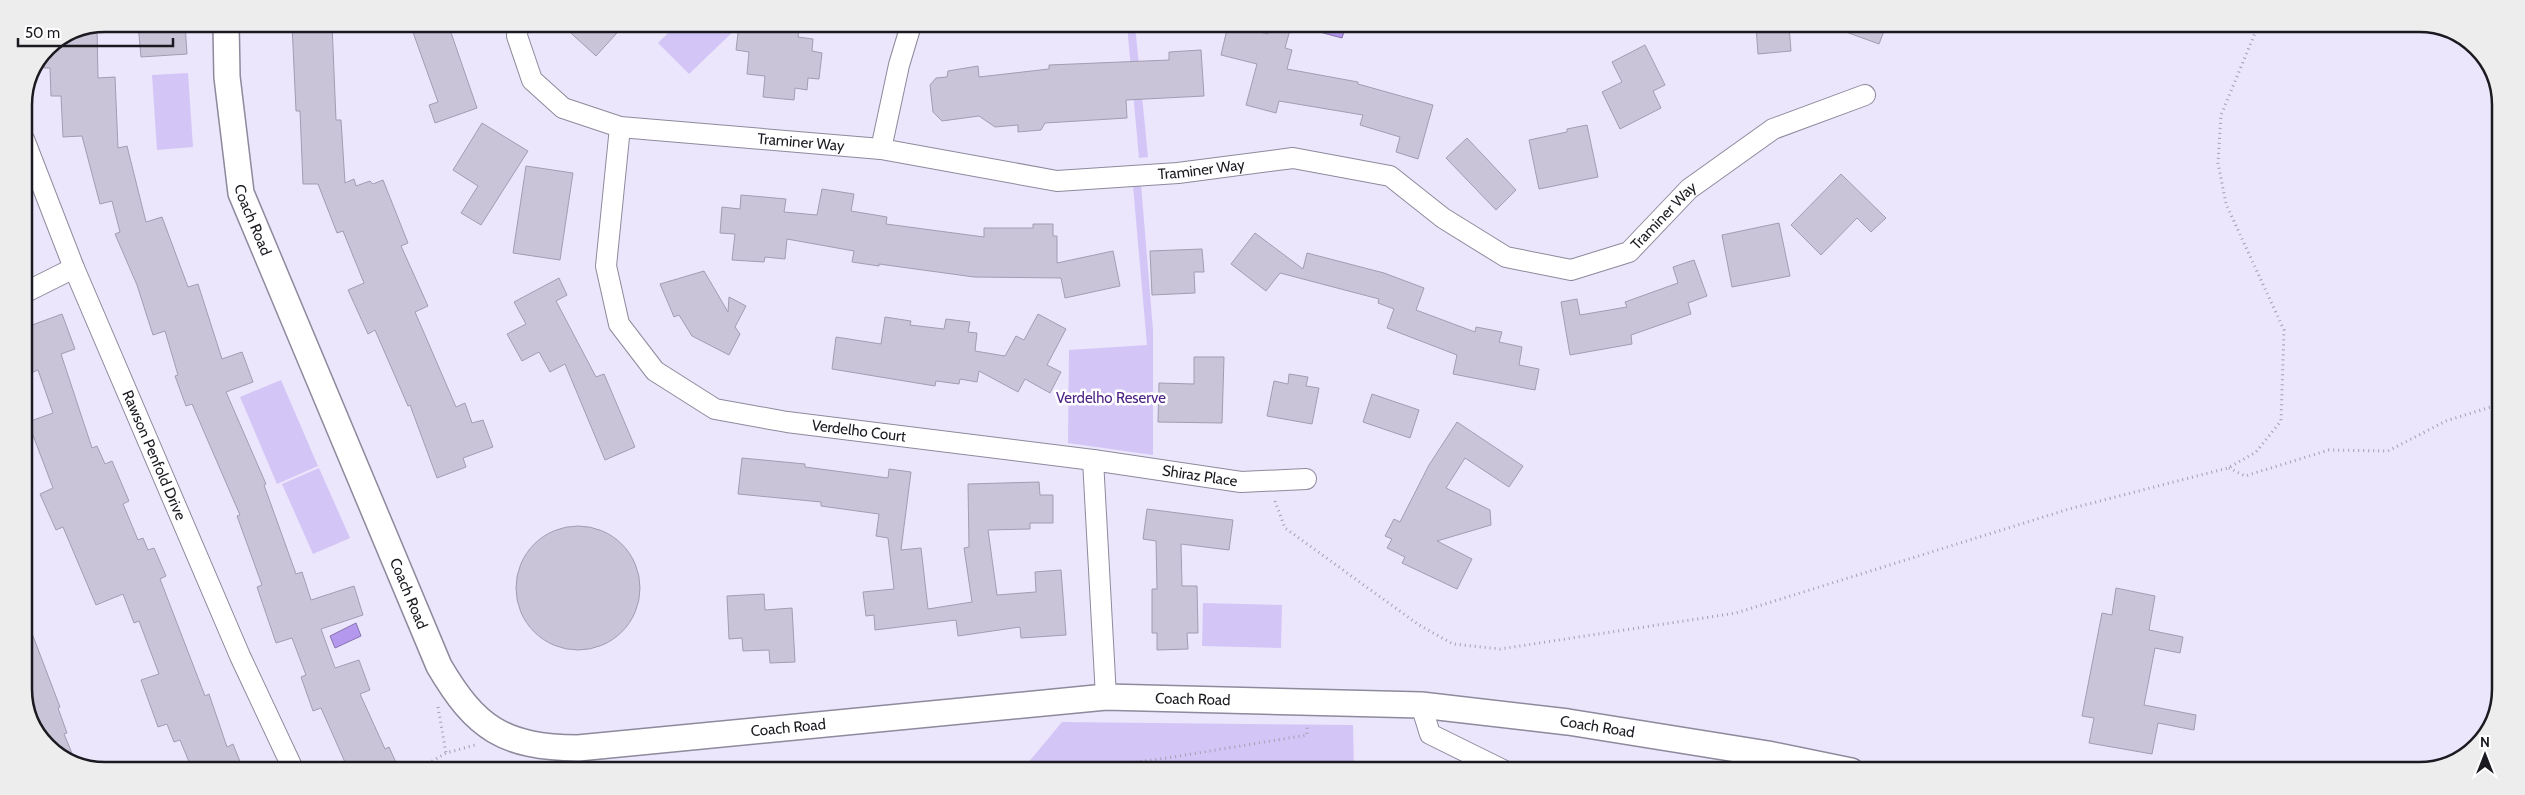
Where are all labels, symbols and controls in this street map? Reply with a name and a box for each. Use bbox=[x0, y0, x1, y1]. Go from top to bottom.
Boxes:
scale bar bbox=[18, 15, 172, 47]
text: 50 m bbox=[25, 24, 60, 42]
street label: Traminer Way bbox=[757, 130, 846, 155]
street label: Traminer Way bbox=[1157, 155, 1246, 183]
street label: Traminer Way bbox=[1627, 178, 1700, 253]
street label: Coach Road bbox=[231, 183, 275, 258]
street label: Rawson Penfold Drive bbox=[118, 388, 190, 523]
park label: Verdelho Reserve bbox=[1056, 389, 1166, 407]
street label: Verdelho Court bbox=[811, 416, 907, 446]
street label: Shiraz Place bbox=[1161, 461, 1239, 490]
street label: Coach Road bbox=[386, 555, 431, 632]
street label: Coach Road bbox=[1155, 689, 1231, 709]
street label: Coach Road bbox=[1559, 712, 1636, 742]
street label: Coach Road bbox=[750, 715, 827, 740]
north arrow bbox=[2460, 730, 2510, 780]
text: N bbox=[2480, 733, 2490, 751]

